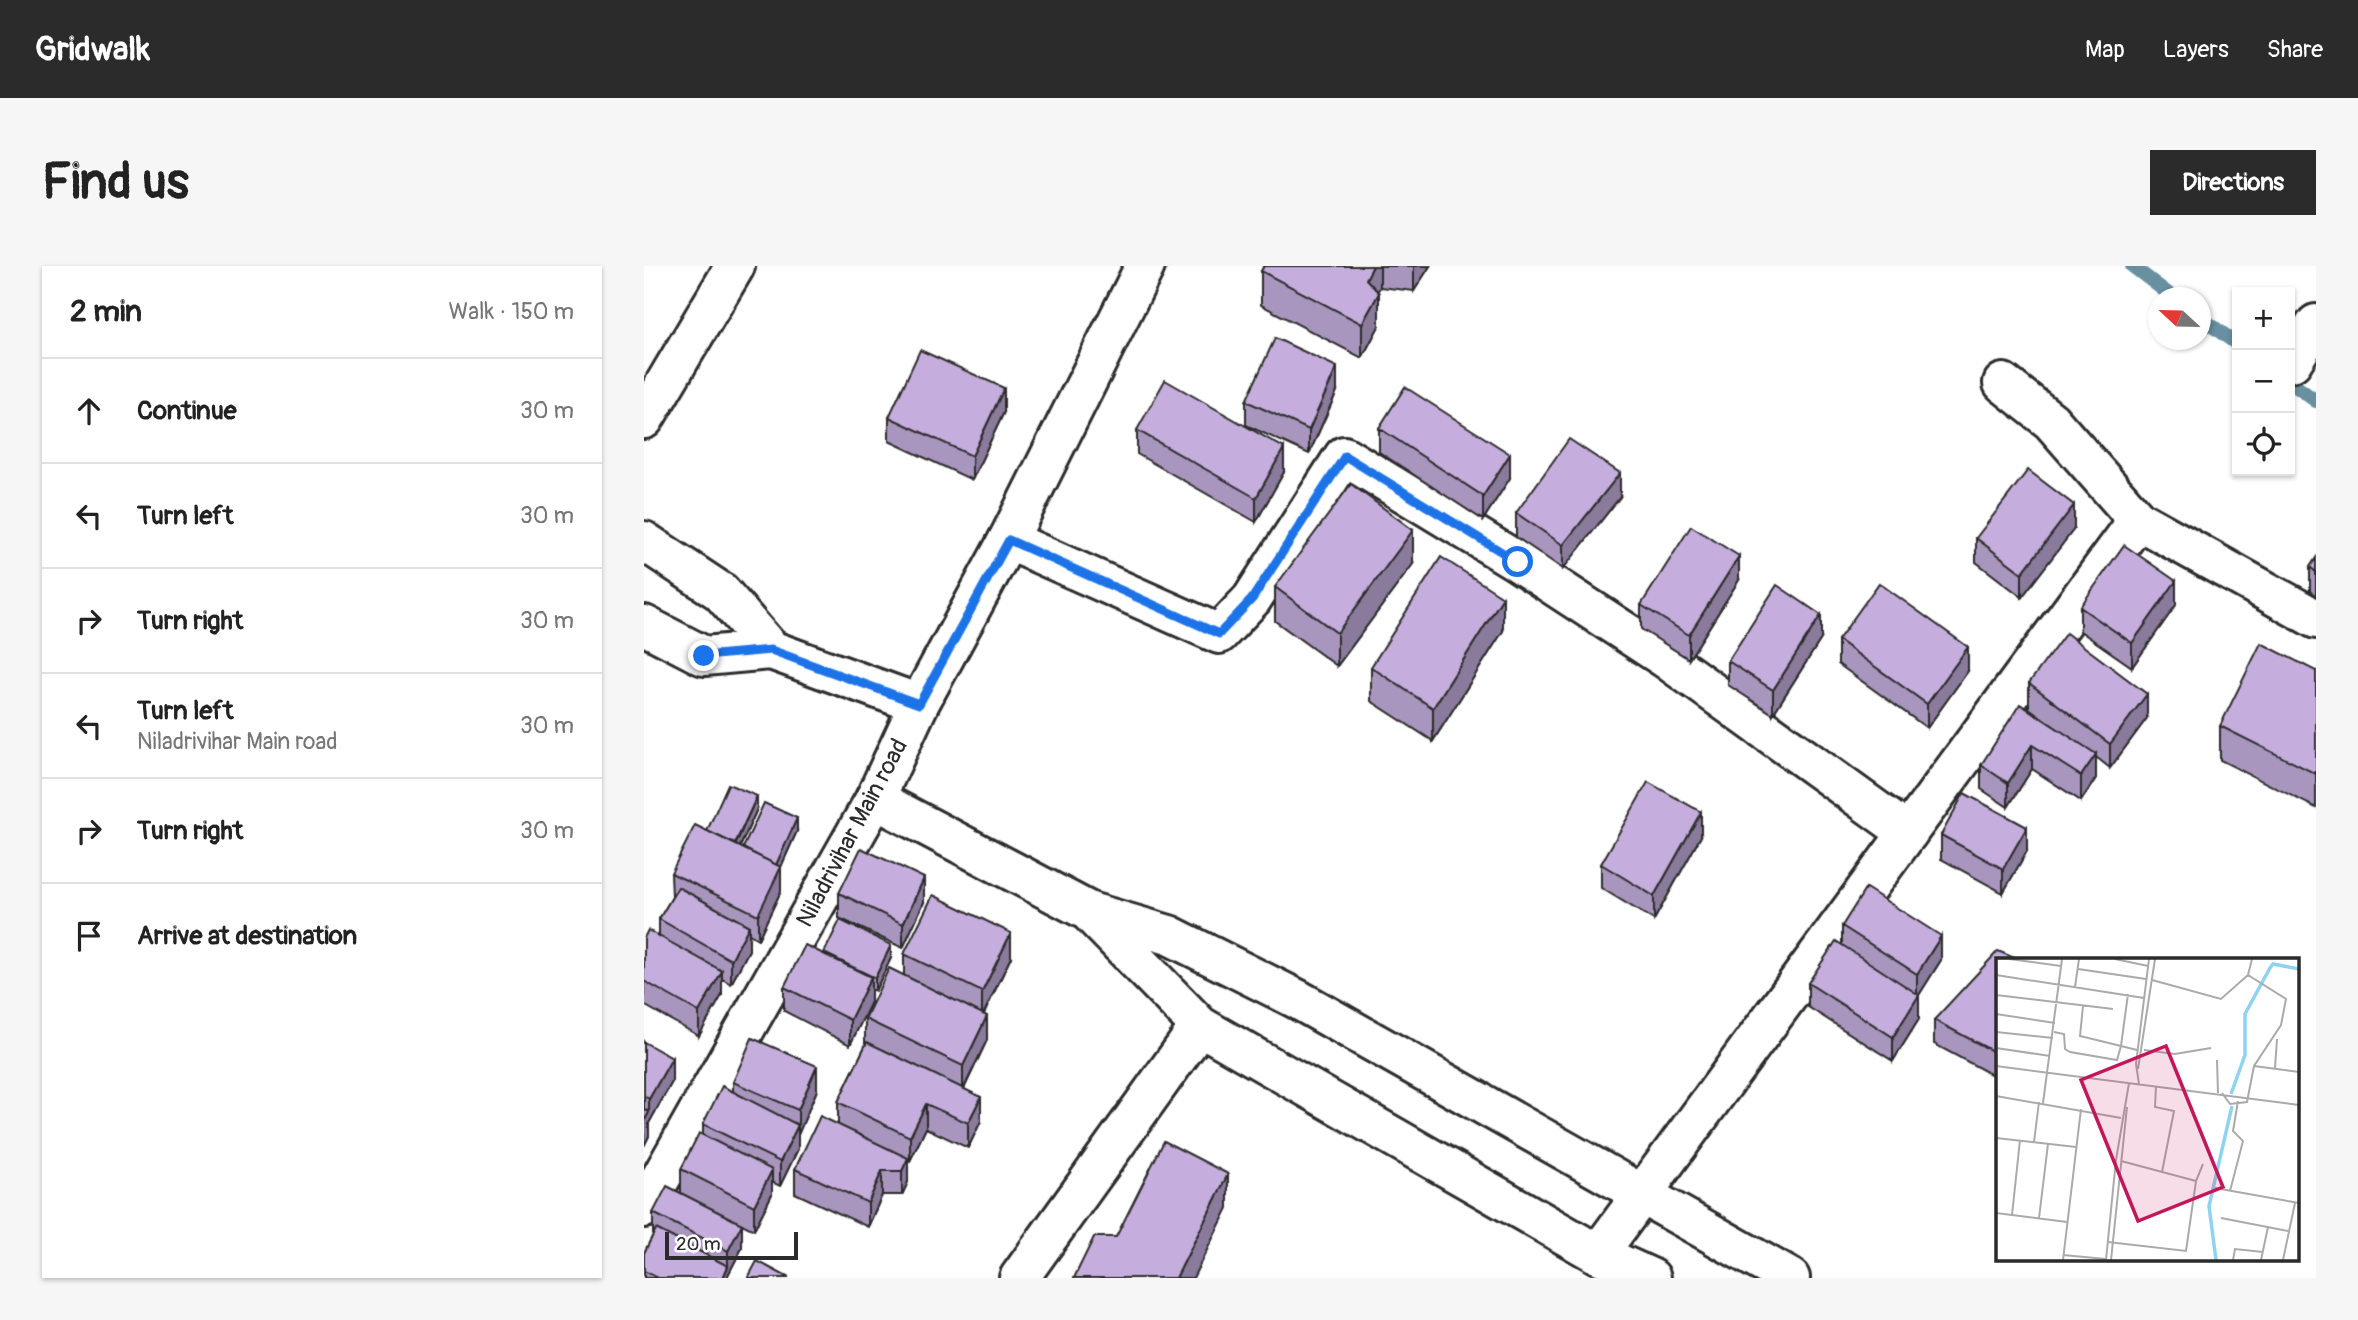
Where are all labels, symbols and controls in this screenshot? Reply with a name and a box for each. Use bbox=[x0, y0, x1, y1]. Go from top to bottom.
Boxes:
text: Gridwalk bbox=[35, 29, 150, 70]
text: Map bbox=[2085, 35, 2125, 64]
text: Layers bbox=[2163, 35, 2229, 64]
text: Share bbox=[2267, 35, 2323, 64]
button: Directions bbox=[2150, 150, 2316, 215]
text: Find us bbox=[42, 152, 189, 213]
north arrow bbox=[2148, 287, 2211, 350]
map controls bbox=[2232, 287, 2295, 476]
button: + bbox=[2232, 287, 2295, 350]
text: 2 min bbox=[70, 293, 142, 330]
text: Walk · 150 m bbox=[449, 297, 574, 326]
button: − bbox=[2232, 350, 2295, 413]
icon: ahead bbox=[70, 392, 108, 430]
text: Continue bbox=[137, 395, 237, 427]
text: 30 m bbox=[520, 396, 574, 425]
button: locate bbox=[2232, 413, 2295, 476]
icon: left bbox=[70, 497, 108, 535]
text: Turn left bbox=[137, 500, 233, 532]
text: 30 m bbox=[520, 501, 574, 530]
route start bbox=[1502, 546, 1533, 577]
icon: right bbox=[70, 602, 108, 640]
text: Turn right bbox=[137, 605, 243, 637]
text: 30 m bbox=[520, 606, 574, 635]
route end bbox=[688, 640, 719, 671]
text: Turn left bbox=[137, 695, 233, 727]
icon: left bbox=[70, 707, 108, 745]
text: 30 m bbox=[520, 711, 574, 740]
text: Niladrivihar Main road bbox=[137, 727, 337, 756]
street label: Niladrivihar Main road bbox=[790, 734, 914, 932]
icon: right bbox=[70, 812, 108, 850]
text: Turn right bbox=[137, 815, 243, 847]
text: 30 m bbox=[520, 816, 574, 845]
icon: arrive bbox=[70, 917, 108, 955]
text: Arrive at destination bbox=[137, 920, 357, 952]
inset map bbox=[1996, 958, 2298, 1261]
scale bar bbox=[665, 1229, 798, 1261]
text: 20 m bbox=[676, 1232, 721, 1256]

